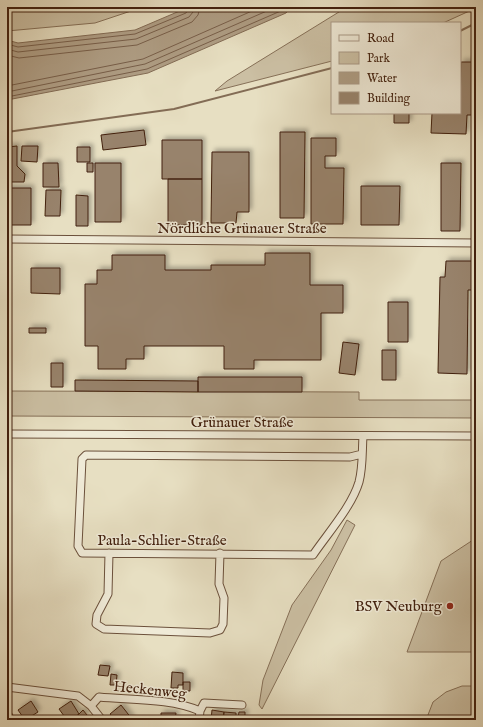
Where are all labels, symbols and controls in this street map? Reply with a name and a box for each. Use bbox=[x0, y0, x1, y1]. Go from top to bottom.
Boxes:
legend bbox=[331, 22, 461, 114]
text: Road bbox=[367, 31, 395, 46]
text: Park bbox=[367, 51, 390, 66]
text: Water bbox=[367, 71, 398, 86]
text: Building bbox=[367, 91, 411, 106]
street label: Nördliche Grünauer Straße bbox=[157, 219, 327, 238]
street label: Grünauer Straße bbox=[191, 413, 293, 432]
street label: Paula-Schlier-Straße bbox=[97, 531, 227, 550]
place label: BSV Neuburg bbox=[355, 597, 443, 616]
marker: BSV Neuburg bbox=[445, 601, 455, 611]
street label: Heckenweg bbox=[112, 677, 188, 703]

